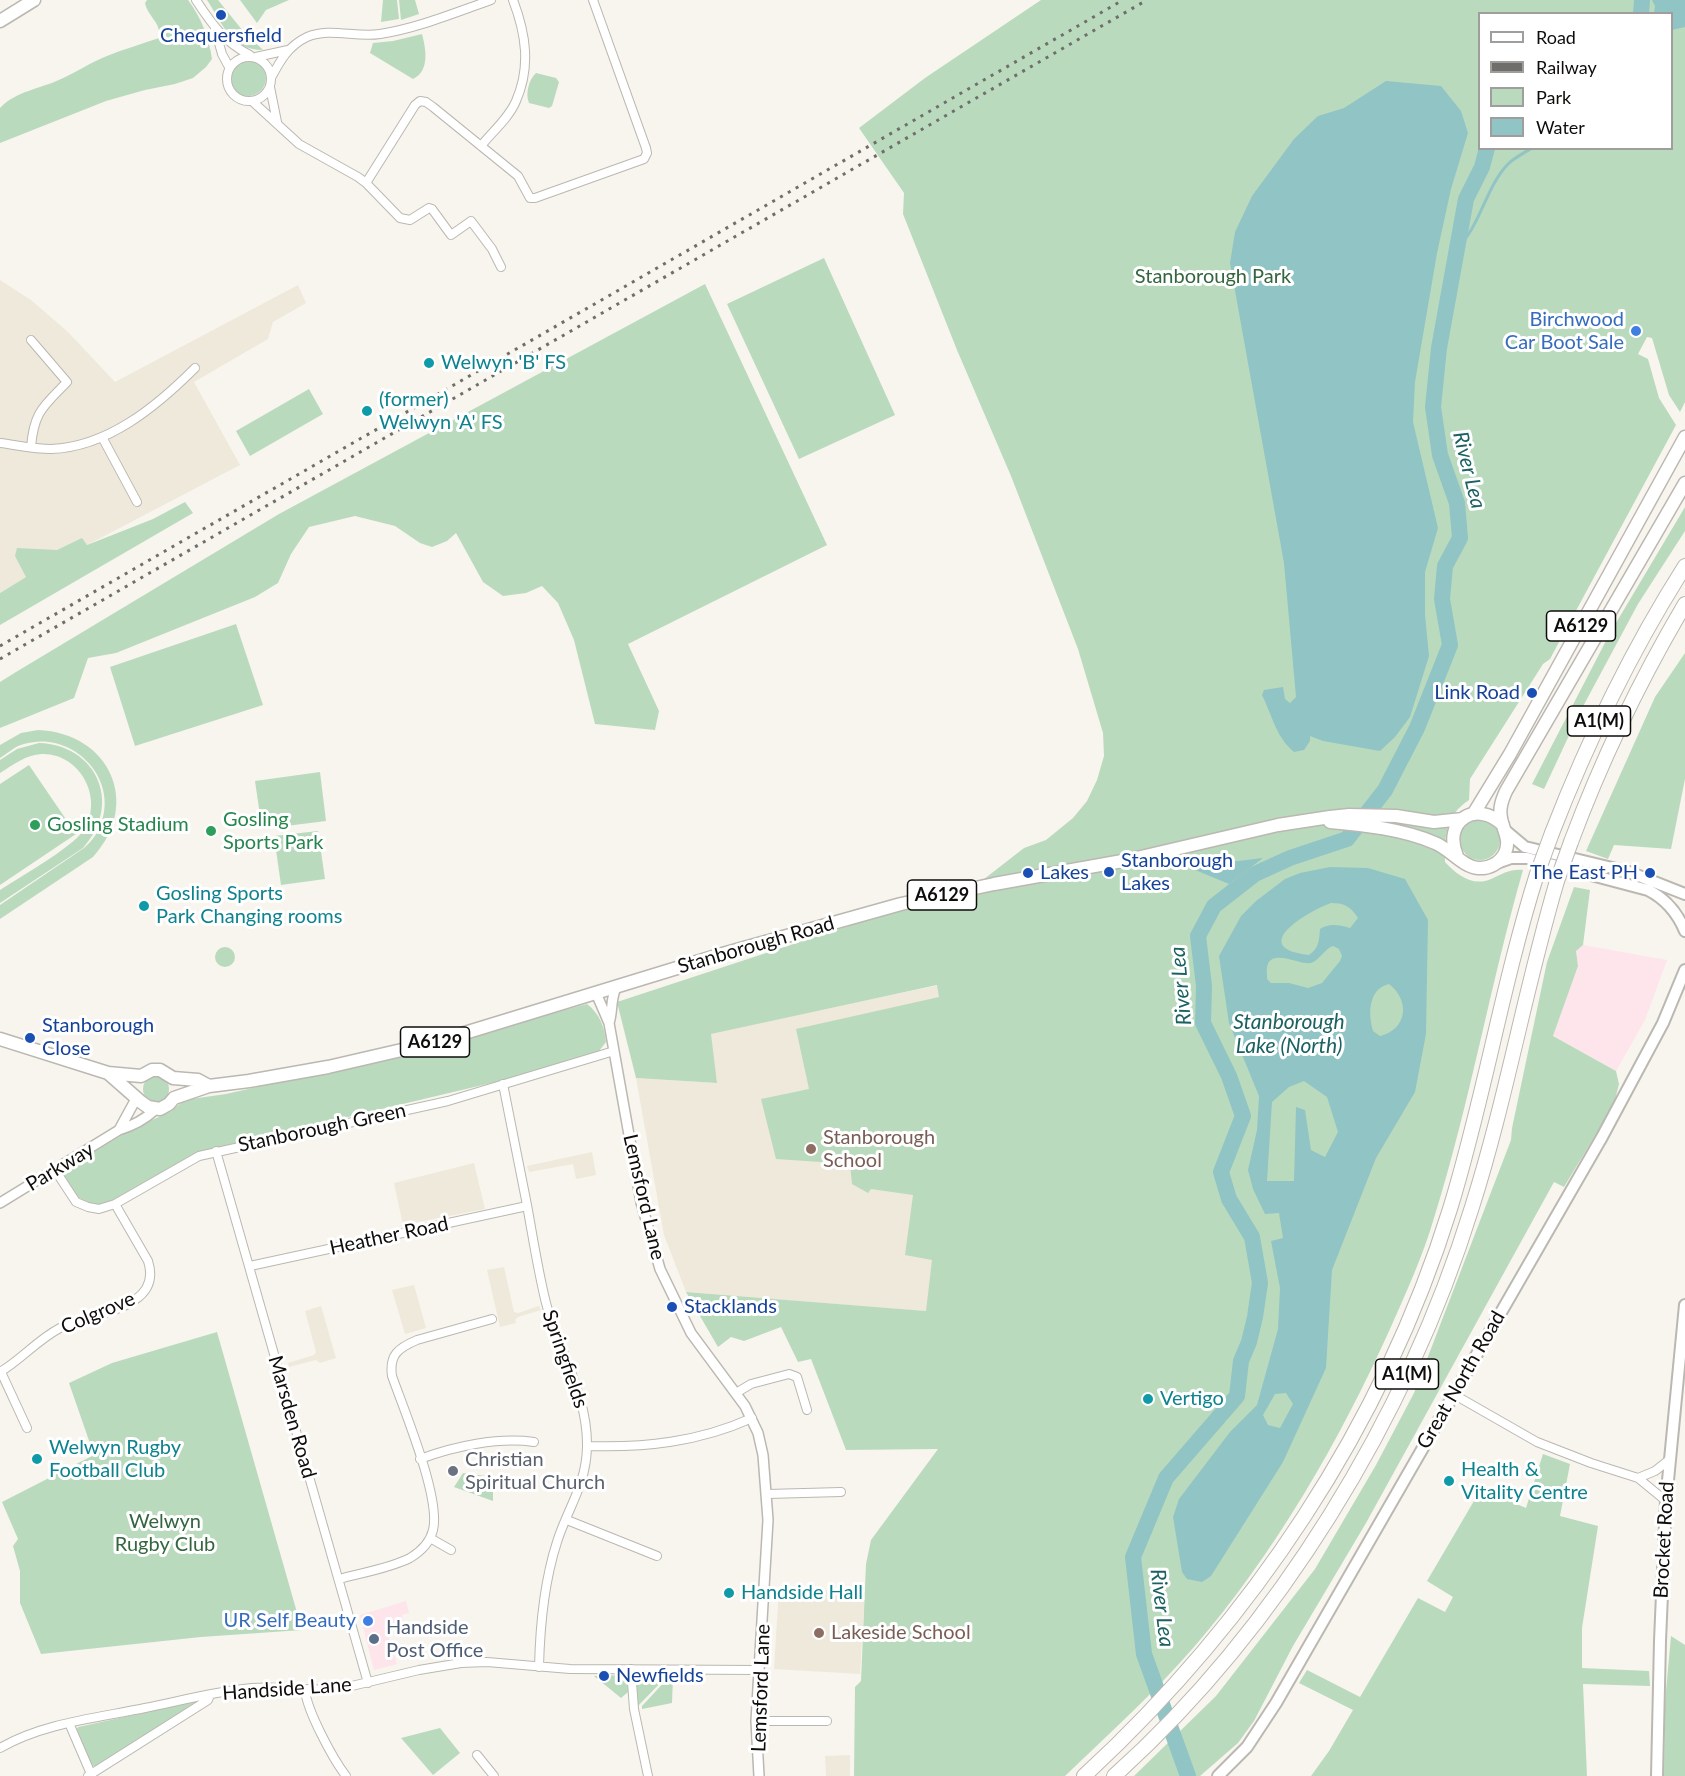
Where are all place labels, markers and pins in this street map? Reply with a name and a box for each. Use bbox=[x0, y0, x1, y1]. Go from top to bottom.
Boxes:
marker: Chequersfield bbox=[214, 8, 228, 22]
place label: Chequersfield bbox=[160, 24, 282, 48]
place label: Birchwood Car Boot Sale bbox=[1505, 308, 1624, 355]
marker: Birchwood Car Boot Sale bbox=[1629, 324, 1643, 338]
place label: Welwyn 'B' FS bbox=[441, 351, 566, 375]
marker: Welwyn 'B' FS bbox=[422, 356, 436, 370]
place label: (former) Welwyn 'A' FS bbox=[379, 388, 503, 435]
marker: (former) Welwyn 'A' FS bbox=[360, 404, 374, 418]
place label: Link Road bbox=[1434, 681, 1520, 705]
marker: Link Road bbox=[1525, 686, 1539, 700]
place label: Gosling Sports Park bbox=[223, 808, 323, 855]
place label: Gosling Stadium bbox=[47, 813, 189, 837]
marker: Gosling Stadium bbox=[28, 818, 42, 832]
marker: Gosling Sports Park bbox=[204, 824, 218, 838]
place label: Stanborough Lakes bbox=[1121, 849, 1233, 896]
place label: Lakes bbox=[1040, 861, 1089, 885]
place label: The East PH bbox=[1530, 861, 1638, 885]
marker: Stanborough Lakes bbox=[1102, 865, 1116, 879]
marker: Lakes bbox=[1021, 866, 1035, 880]
marker: The East PH bbox=[1643, 866, 1657, 880]
place label: Gosling Sports Park Changing rooms bbox=[156, 882, 342, 929]
marker: Gosling Sports Park Changing rooms bbox=[137, 899, 151, 913]
place label: Stanborough Close bbox=[42, 1014, 154, 1061]
marker: Stanborough Close bbox=[23, 1031, 37, 1045]
place label: Stanborough School bbox=[823, 1126, 935, 1173]
marker: Stanborough School bbox=[804, 1142, 818, 1156]
place label: Stacklands bbox=[684, 1295, 777, 1319]
marker: Stacklands bbox=[665, 1300, 679, 1314]
place label: Vertigo bbox=[1160, 1387, 1224, 1411]
marker: Vertigo bbox=[1141, 1392, 1155, 1406]
place label: Welwyn Rugby Football Club bbox=[49, 1436, 181, 1483]
place label: Christian Spiritual Church bbox=[465, 1448, 605, 1495]
marker: Welwyn Rugby Football Club bbox=[30, 1452, 44, 1466]
place label: Health & Vitality Centre bbox=[1461, 1458, 1588, 1505]
marker: Christian Spiritual Church bbox=[446, 1464, 460, 1478]
marker: Health & Vitality Centre bbox=[1442, 1474, 1456, 1488]
place label: Handside Hall bbox=[741, 1581, 863, 1605]
marker: Handside Hall bbox=[722, 1586, 736, 1600]
place label: UR Self Beauty bbox=[224, 1609, 356, 1633]
marker: UR Self Beauty bbox=[361, 1614, 375, 1628]
place label: Handside Post Office bbox=[386, 1616, 483, 1663]
place label: Lakeside School bbox=[831, 1621, 971, 1645]
marker: Lakeside School bbox=[812, 1626, 826, 1640]
marker: Handside Post Office bbox=[367, 1632, 381, 1646]
place label: Newfields bbox=[616, 1664, 704, 1688]
marker: Newfields bbox=[597, 1669, 611, 1683]

